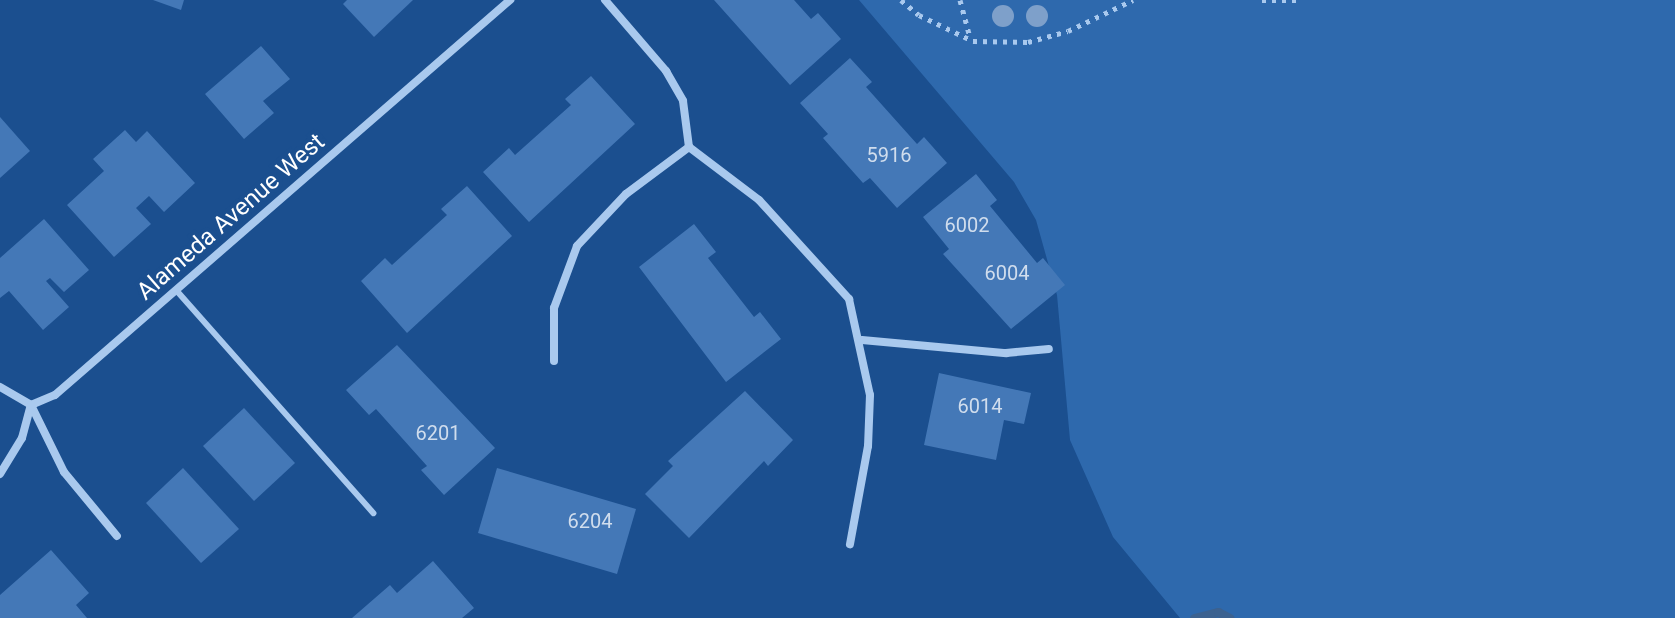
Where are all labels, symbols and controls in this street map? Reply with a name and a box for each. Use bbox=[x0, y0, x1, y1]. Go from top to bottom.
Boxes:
street label: Alameda Avenue West bbox=[131, 128, 331, 306]
house number: 5916 bbox=[867, 143, 911, 167]
house number: 6002 bbox=[945, 213, 989, 237]
house number: 6004 bbox=[985, 261, 1029, 285]
house number: 6014 bbox=[958, 394, 1002, 418]
house number: 6201 bbox=[416, 421, 460, 445]
house number: 6204 bbox=[568, 509, 612, 533]

